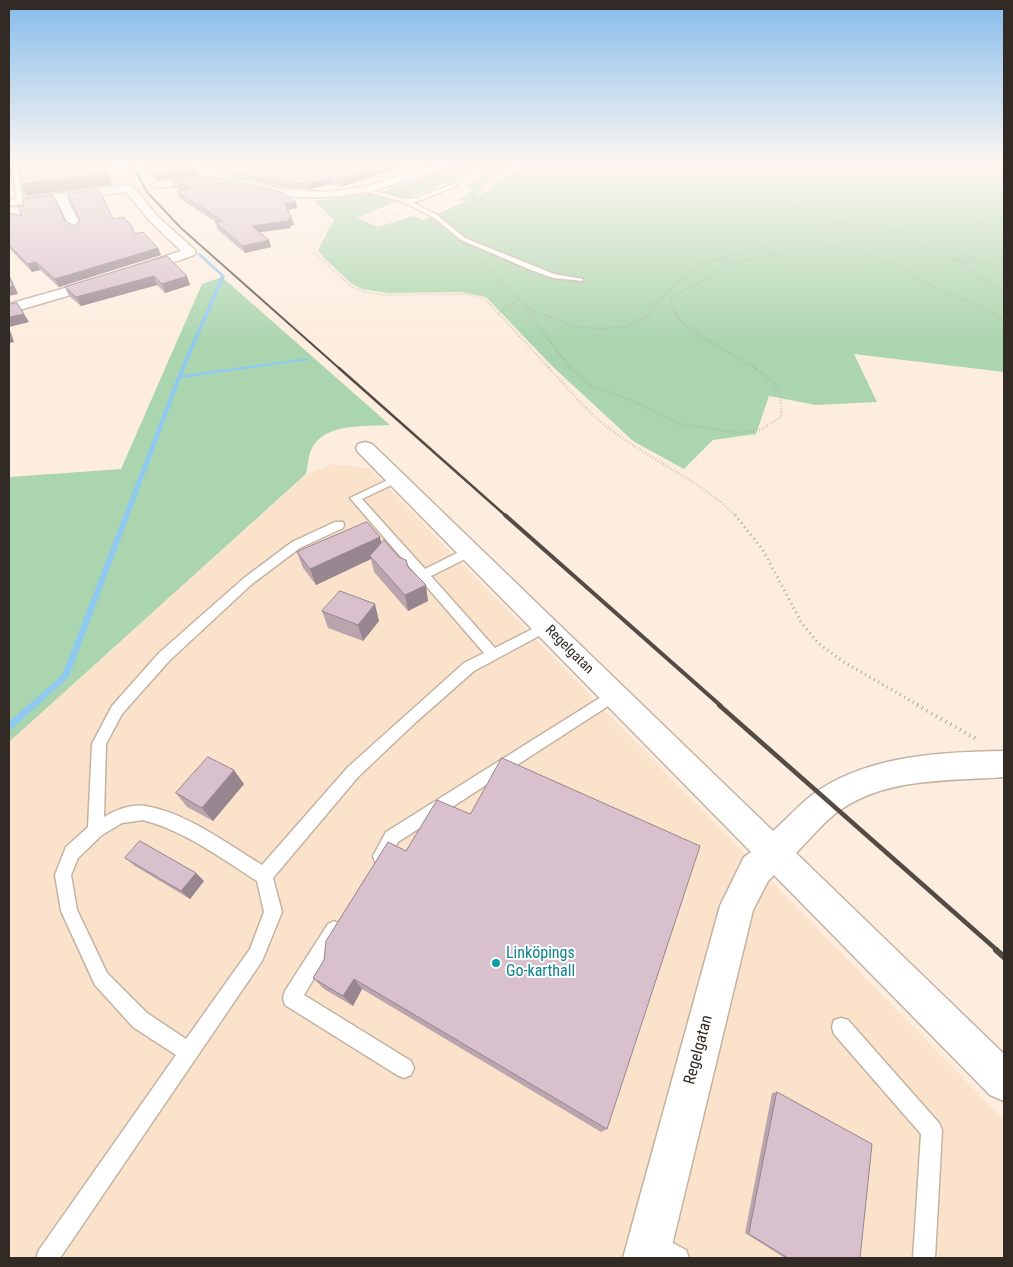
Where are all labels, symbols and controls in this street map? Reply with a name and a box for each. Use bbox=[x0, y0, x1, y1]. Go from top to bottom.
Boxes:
street label: Regelgatan bbox=[541, 622, 597, 678]
place label: Linköpings Go-karthall bbox=[506, 944, 575, 982]
marker: Linköpings Go-karthall bbox=[490, 957, 502, 969]
street label: Regelgatan bbox=[681, 1013, 717, 1087]

